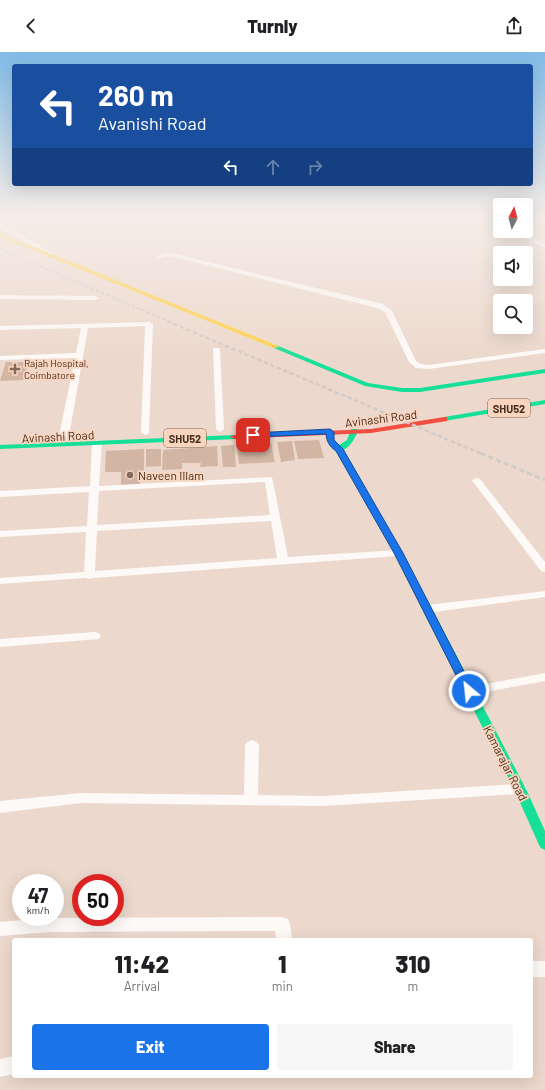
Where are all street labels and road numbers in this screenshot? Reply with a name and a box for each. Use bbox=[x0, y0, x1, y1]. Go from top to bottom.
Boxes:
road number: SHU52 bbox=[488, 399, 530, 417]
street label: Avinashi Road bbox=[344, 407, 418, 429]
street label: Avinashi Road bbox=[21, 427, 95, 445]
road number: SHU52 bbox=[164, 429, 206, 447]
street label: Kamarajar Road bbox=[481, 723, 531, 803]

